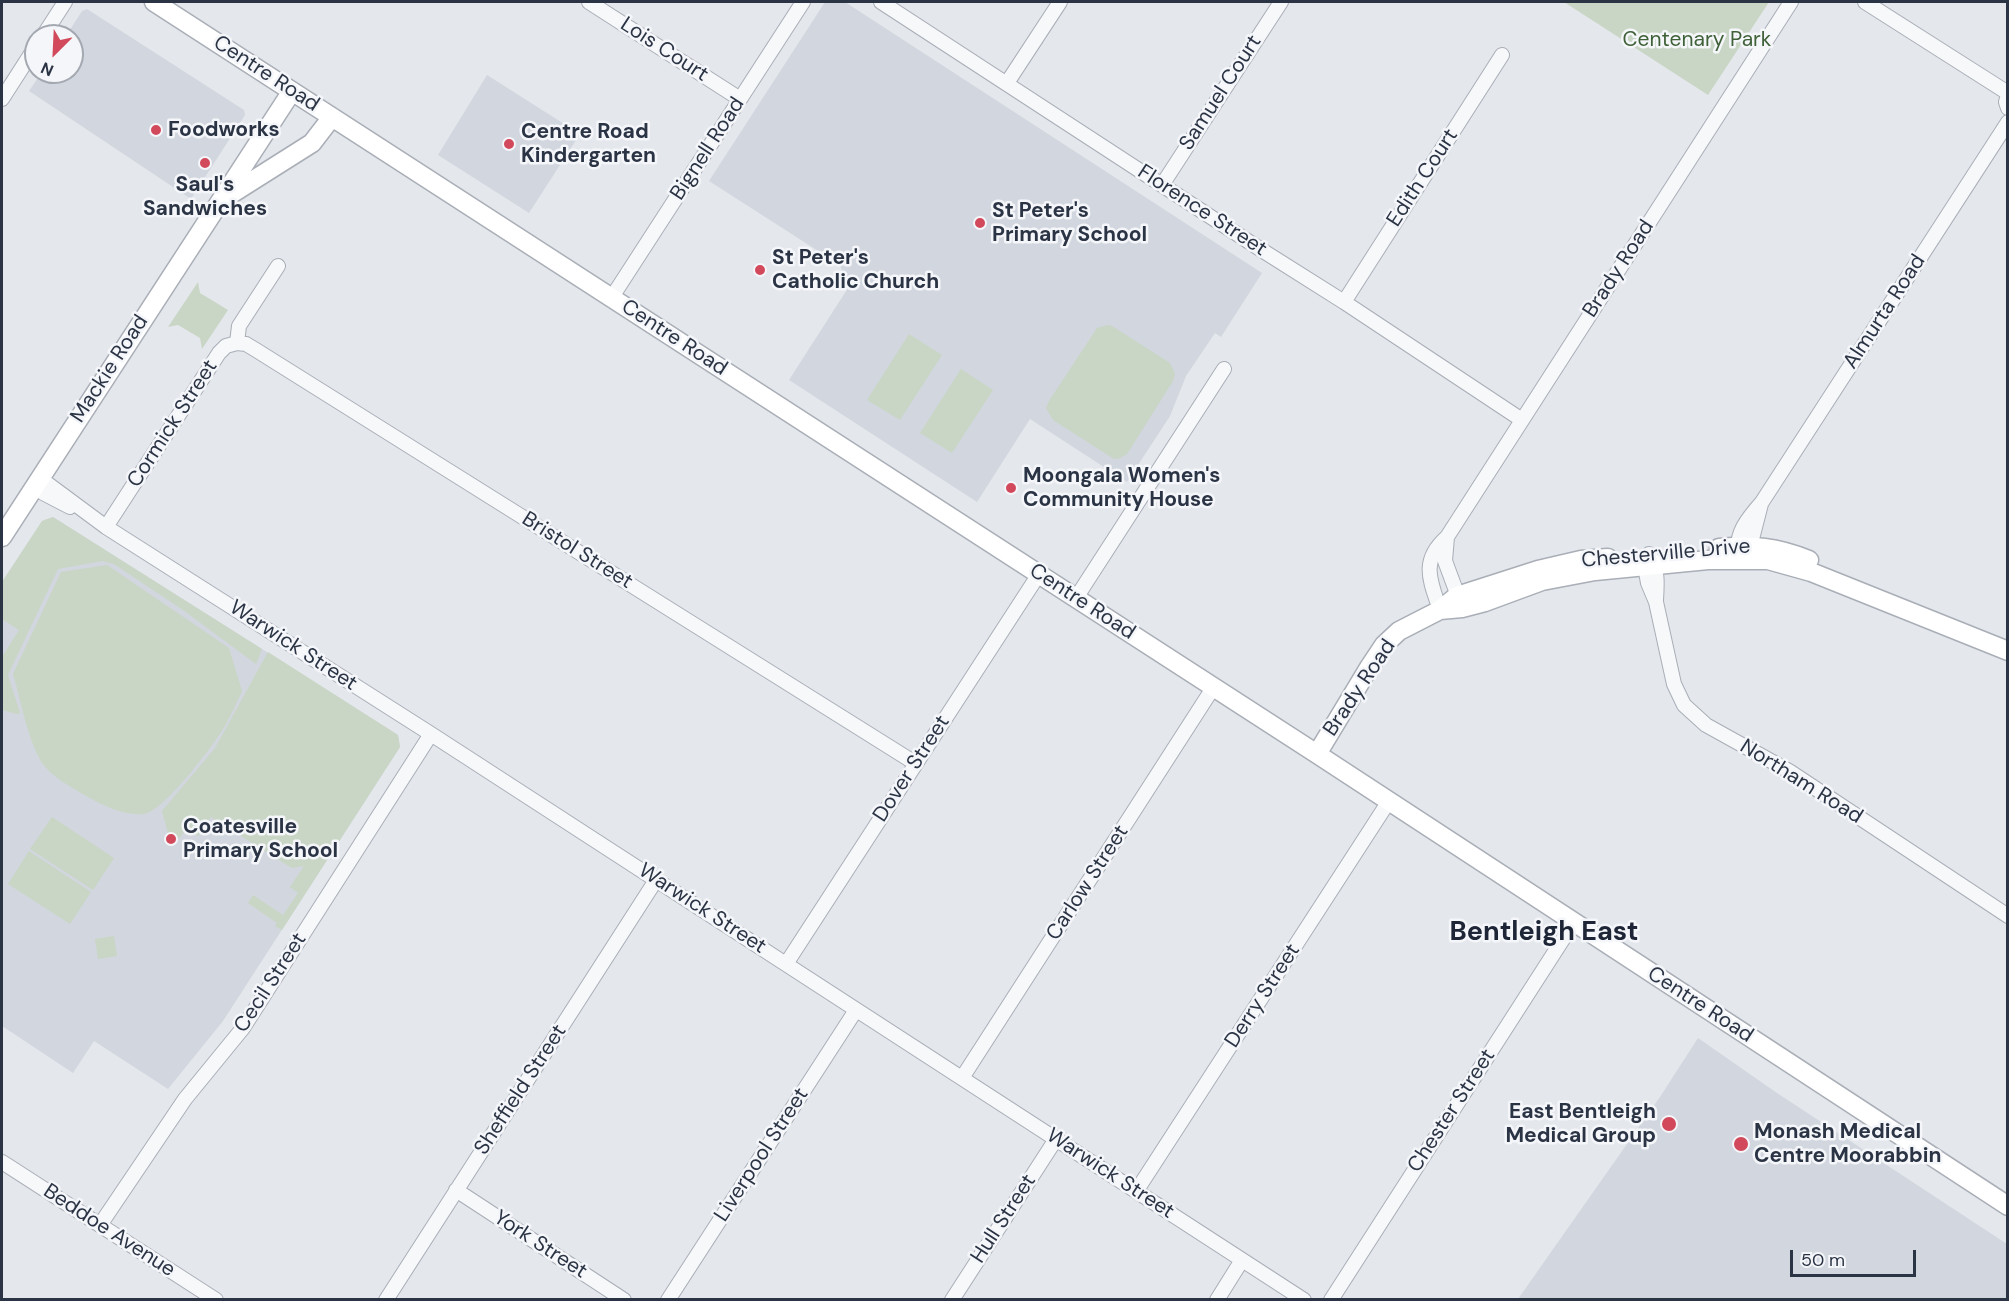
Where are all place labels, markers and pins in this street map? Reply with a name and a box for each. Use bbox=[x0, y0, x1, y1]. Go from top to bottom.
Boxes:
place label: Foodworks bbox=[168, 117, 280, 143]
place label: Centre Road Kindergarten bbox=[521, 119, 656, 169]
marker: Foodworks bbox=[149, 123, 163, 137]
marker: Centre Road Kindergarten bbox=[502, 137, 516, 151]
marker: Saul's Sandwiches bbox=[198, 156, 212, 170]
place label: Saul's Sandwiches bbox=[143, 172, 267, 222]
place label: St Peter's Primary School bbox=[992, 198, 1147, 248]
marker: St Peter's Primary School bbox=[973, 216, 987, 230]
place label: St Peter's Catholic Church bbox=[772, 245, 939, 295]
marker: St Peter's Catholic Church bbox=[753, 263, 767, 277]
place label: Moongala Women's Community House bbox=[1023, 463, 1221, 513]
marker: Moongala Women's Community House bbox=[1004, 481, 1018, 495]
place label: Coatesville Primary School bbox=[183, 814, 338, 864]
marker: Coatesville Primary School bbox=[164, 832, 178, 846]
place label: East Bentleigh Medical Group bbox=[1505, 1099, 1656, 1149]
marker: East Bentleigh Medical Group bbox=[1660, 1115, 1678, 1133]
place label: Monash Medical Centre Moorabbin bbox=[1754, 1119, 1942, 1169]
marker: Monash Medical Centre Moorabbin bbox=[1732, 1135, 1750, 1153]

